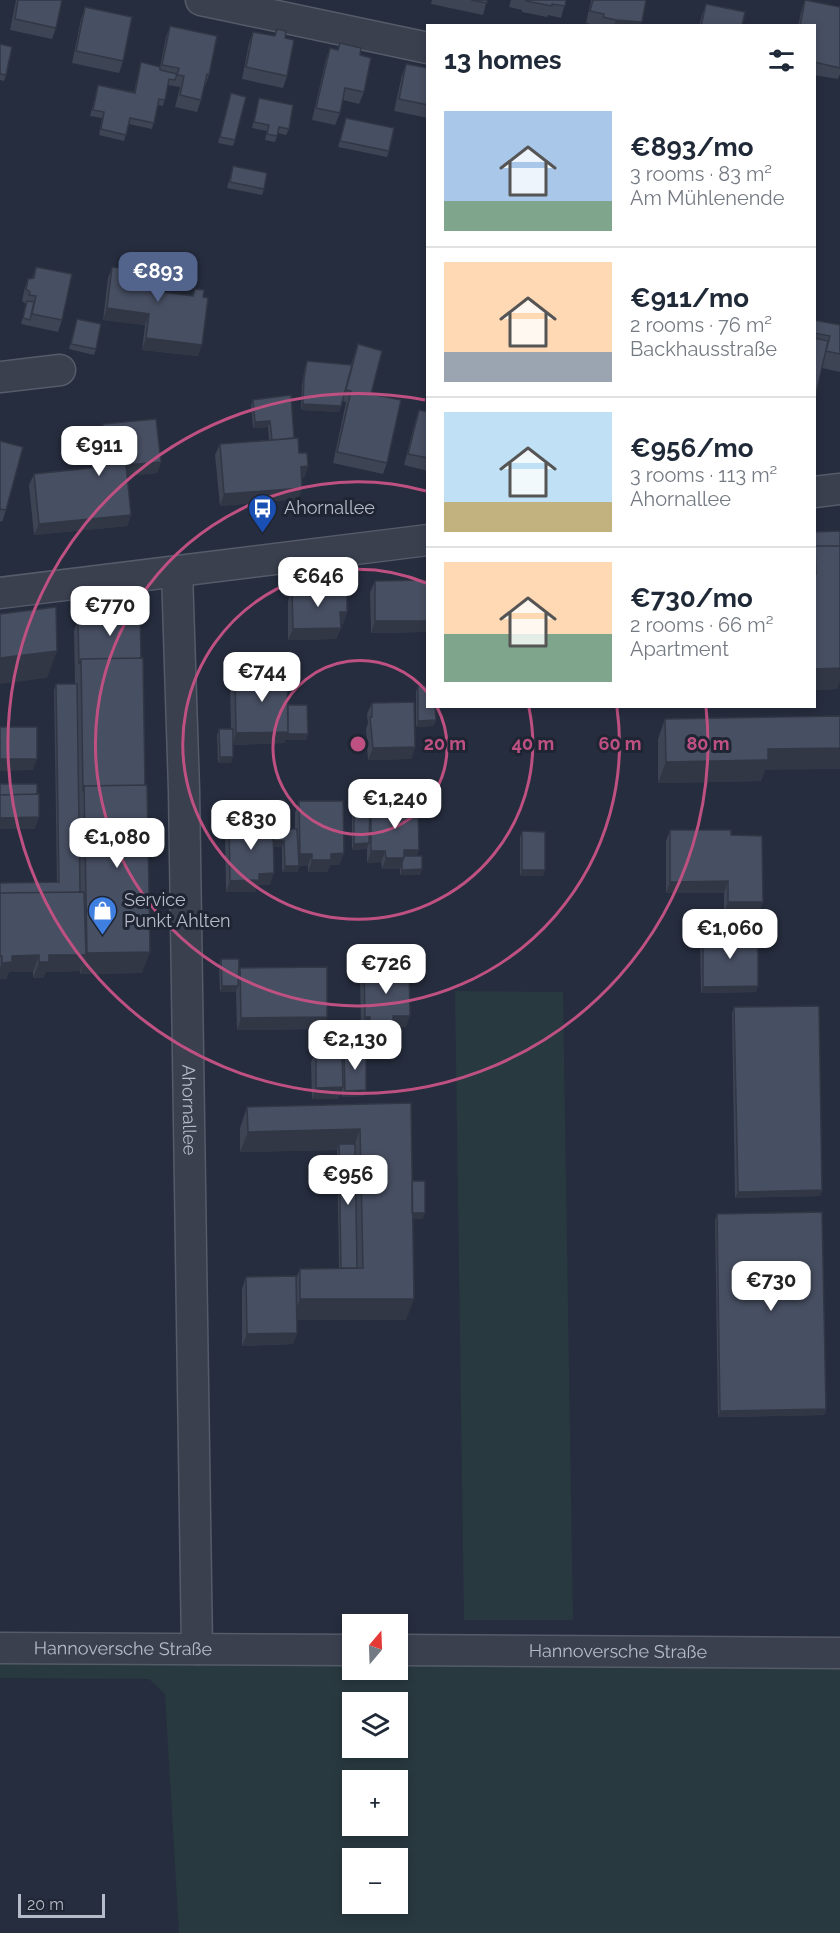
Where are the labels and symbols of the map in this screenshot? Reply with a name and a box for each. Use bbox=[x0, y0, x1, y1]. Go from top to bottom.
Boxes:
pin: €893 bbox=[122, 252, 194, 303]
pin: €911 bbox=[63, 426, 135, 477]
bus stop icon: Ahornallee bbox=[247, 492, 279, 534]
place label: Ahornallee bbox=[284, 497, 375, 518]
pin: €646 bbox=[282, 557, 354, 608]
pin: €770 bbox=[74, 586, 146, 637]
pin: €744 bbox=[226, 652, 298, 703]
text: 20 m bbox=[424, 733, 466, 754]
text: 40 m bbox=[512, 733, 554, 754]
text: 60 m bbox=[598, 733, 642, 754]
text: 80 m bbox=[686, 733, 730, 754]
centre of rings bbox=[348, 734, 368, 754]
pin: €1,240 bbox=[346, 779, 444, 830]
pin: €830 bbox=[215, 800, 287, 851]
pin: €1,080 bbox=[68, 818, 166, 869]
place label: Service Punkt Ahlten bbox=[124, 889, 230, 931]
shop icon: Service Punkt Ahlten bbox=[87, 894, 119, 936]
pin: €1,060 bbox=[681, 909, 779, 960]
pin: €726 bbox=[350, 944, 422, 995]
pin: €2,130 bbox=[306, 1020, 404, 1071]
street label: Ahornallee bbox=[178, 1064, 201, 1156]
pin: €956 bbox=[312, 1155, 384, 1206]
pin: €730 bbox=[735, 1261, 807, 1312]
north arrow bbox=[342, 1614, 408, 1680]
street label: Hannoversche Straße bbox=[34, 1637, 213, 1659]
street label: Hannoversche Straße bbox=[529, 1640, 708, 1662]
scale bar bbox=[18, 1891, 105, 1918]

